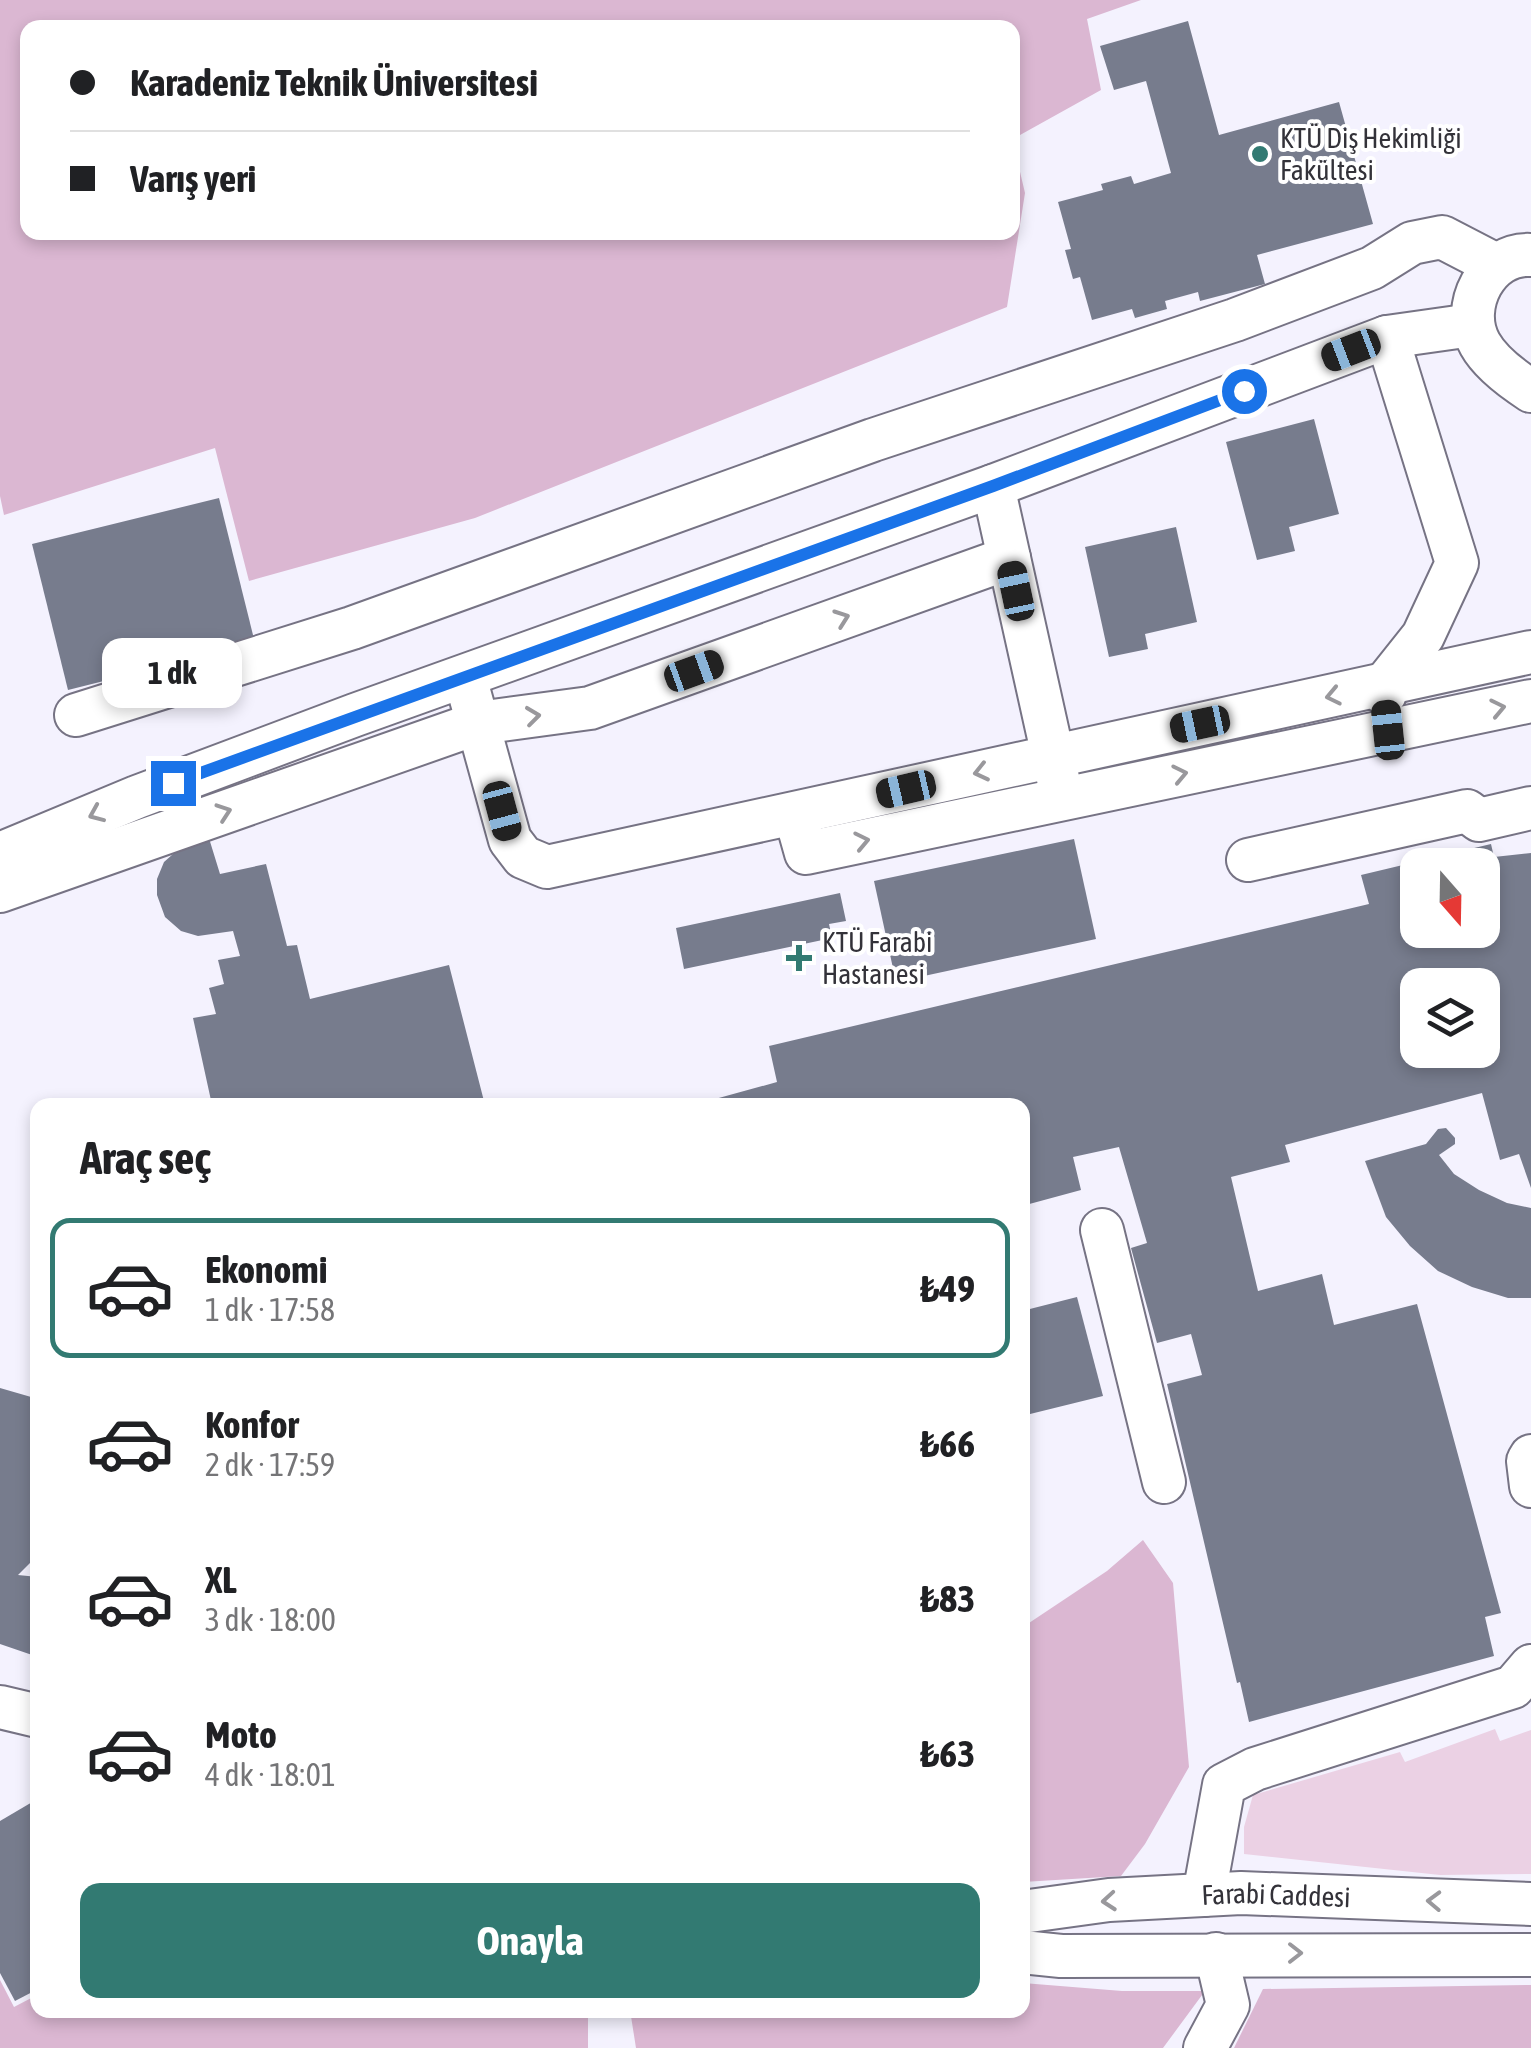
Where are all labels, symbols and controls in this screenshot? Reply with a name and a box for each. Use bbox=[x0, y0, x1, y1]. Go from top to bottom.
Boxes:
text: Karadeniz Teknik Üniversitesi bbox=[130, 61, 538, 104]
place label: KTÜ Diş Hekimliği Fakültesi bbox=[1280, 122, 1462, 186]
marker: KTÜ Diş Hekimliği Fakültesi bbox=[1249, 143, 1271, 165]
text: Varış yeri bbox=[130, 157, 256, 200]
car bbox=[1318, 325, 1384, 375]
route start bbox=[1222, 369, 1267, 414]
car bbox=[995, 559, 1037, 623]
one-way arrow bbox=[832, 610, 850, 630]
callout: 1 dk bbox=[103, 638, 243, 708]
car bbox=[661, 647, 727, 695]
text: 1 dk bbox=[148, 654, 196, 691]
one-way arrow bbox=[1325, 684, 1342, 705]
car bbox=[1370, 699, 1406, 761]
one-way arrow bbox=[1489, 699, 1506, 720]
car bbox=[1168, 703, 1232, 745]
one-way arrow bbox=[525, 706, 542, 727]
one-way arrow bbox=[973, 760, 990, 781]
route end bbox=[151, 761, 196, 806]
one-way arrow bbox=[1171, 764, 1188, 785]
car bbox=[873, 768, 939, 810]
car bbox=[480, 778, 524, 844]
one-way arrow bbox=[88, 802, 106, 822]
one-way arrow bbox=[214, 804, 231, 824]
one-way arrow bbox=[853, 832, 870, 853]
north arrow bbox=[1400, 848, 1500, 948]
map controls bbox=[1400, 848, 1500, 1068]
place label: KTÜ Farabi Hastanesi bbox=[822, 926, 933, 990]
marker: KTÜ Farabi Hastanesi bbox=[786, 945, 812, 971]
button: layers bbox=[1400, 968, 1500, 1068]
text: Araç seç bbox=[80, 1132, 211, 1184]
icon: car bbox=[85, 1243, 175, 1333]
text: Ekonomi bbox=[205, 1248, 327, 1291]
text: ₺49 bbox=[920, 1267, 975, 1310]
text: 1 dk · 17:58 bbox=[205, 1291, 335, 1328]
icon: car bbox=[85, 1398, 175, 1488]
text: Konfor bbox=[205, 1403, 299, 1446]
text: ₺66 bbox=[920, 1422, 975, 1465]
text: 2 dk · 17:59 bbox=[205, 1446, 335, 1483]
icon: car bbox=[85, 1553, 175, 1643]
text: XL bbox=[205, 1558, 237, 1601]
text: ₺83 bbox=[920, 1577, 975, 1620]
text: 3 dk · 18:00 bbox=[205, 1601, 336, 1638]
icon: car bbox=[85, 1708, 175, 1798]
text: Moto bbox=[205, 1713, 277, 1756]
text: ₺63 bbox=[920, 1732, 975, 1775]
text: 4 dk · 18:01 bbox=[205, 1756, 336, 1793]
street label: Farabi Caddesi bbox=[1201, 1877, 1351, 1913]
button: Onayla bbox=[80, 1883, 980, 1998]
one-way arrow bbox=[1101, 1890, 1117, 1911]
one-way arrow bbox=[1425, 1890, 1441, 1911]
one-way arrow bbox=[1288, 1942, 1303, 1964]

